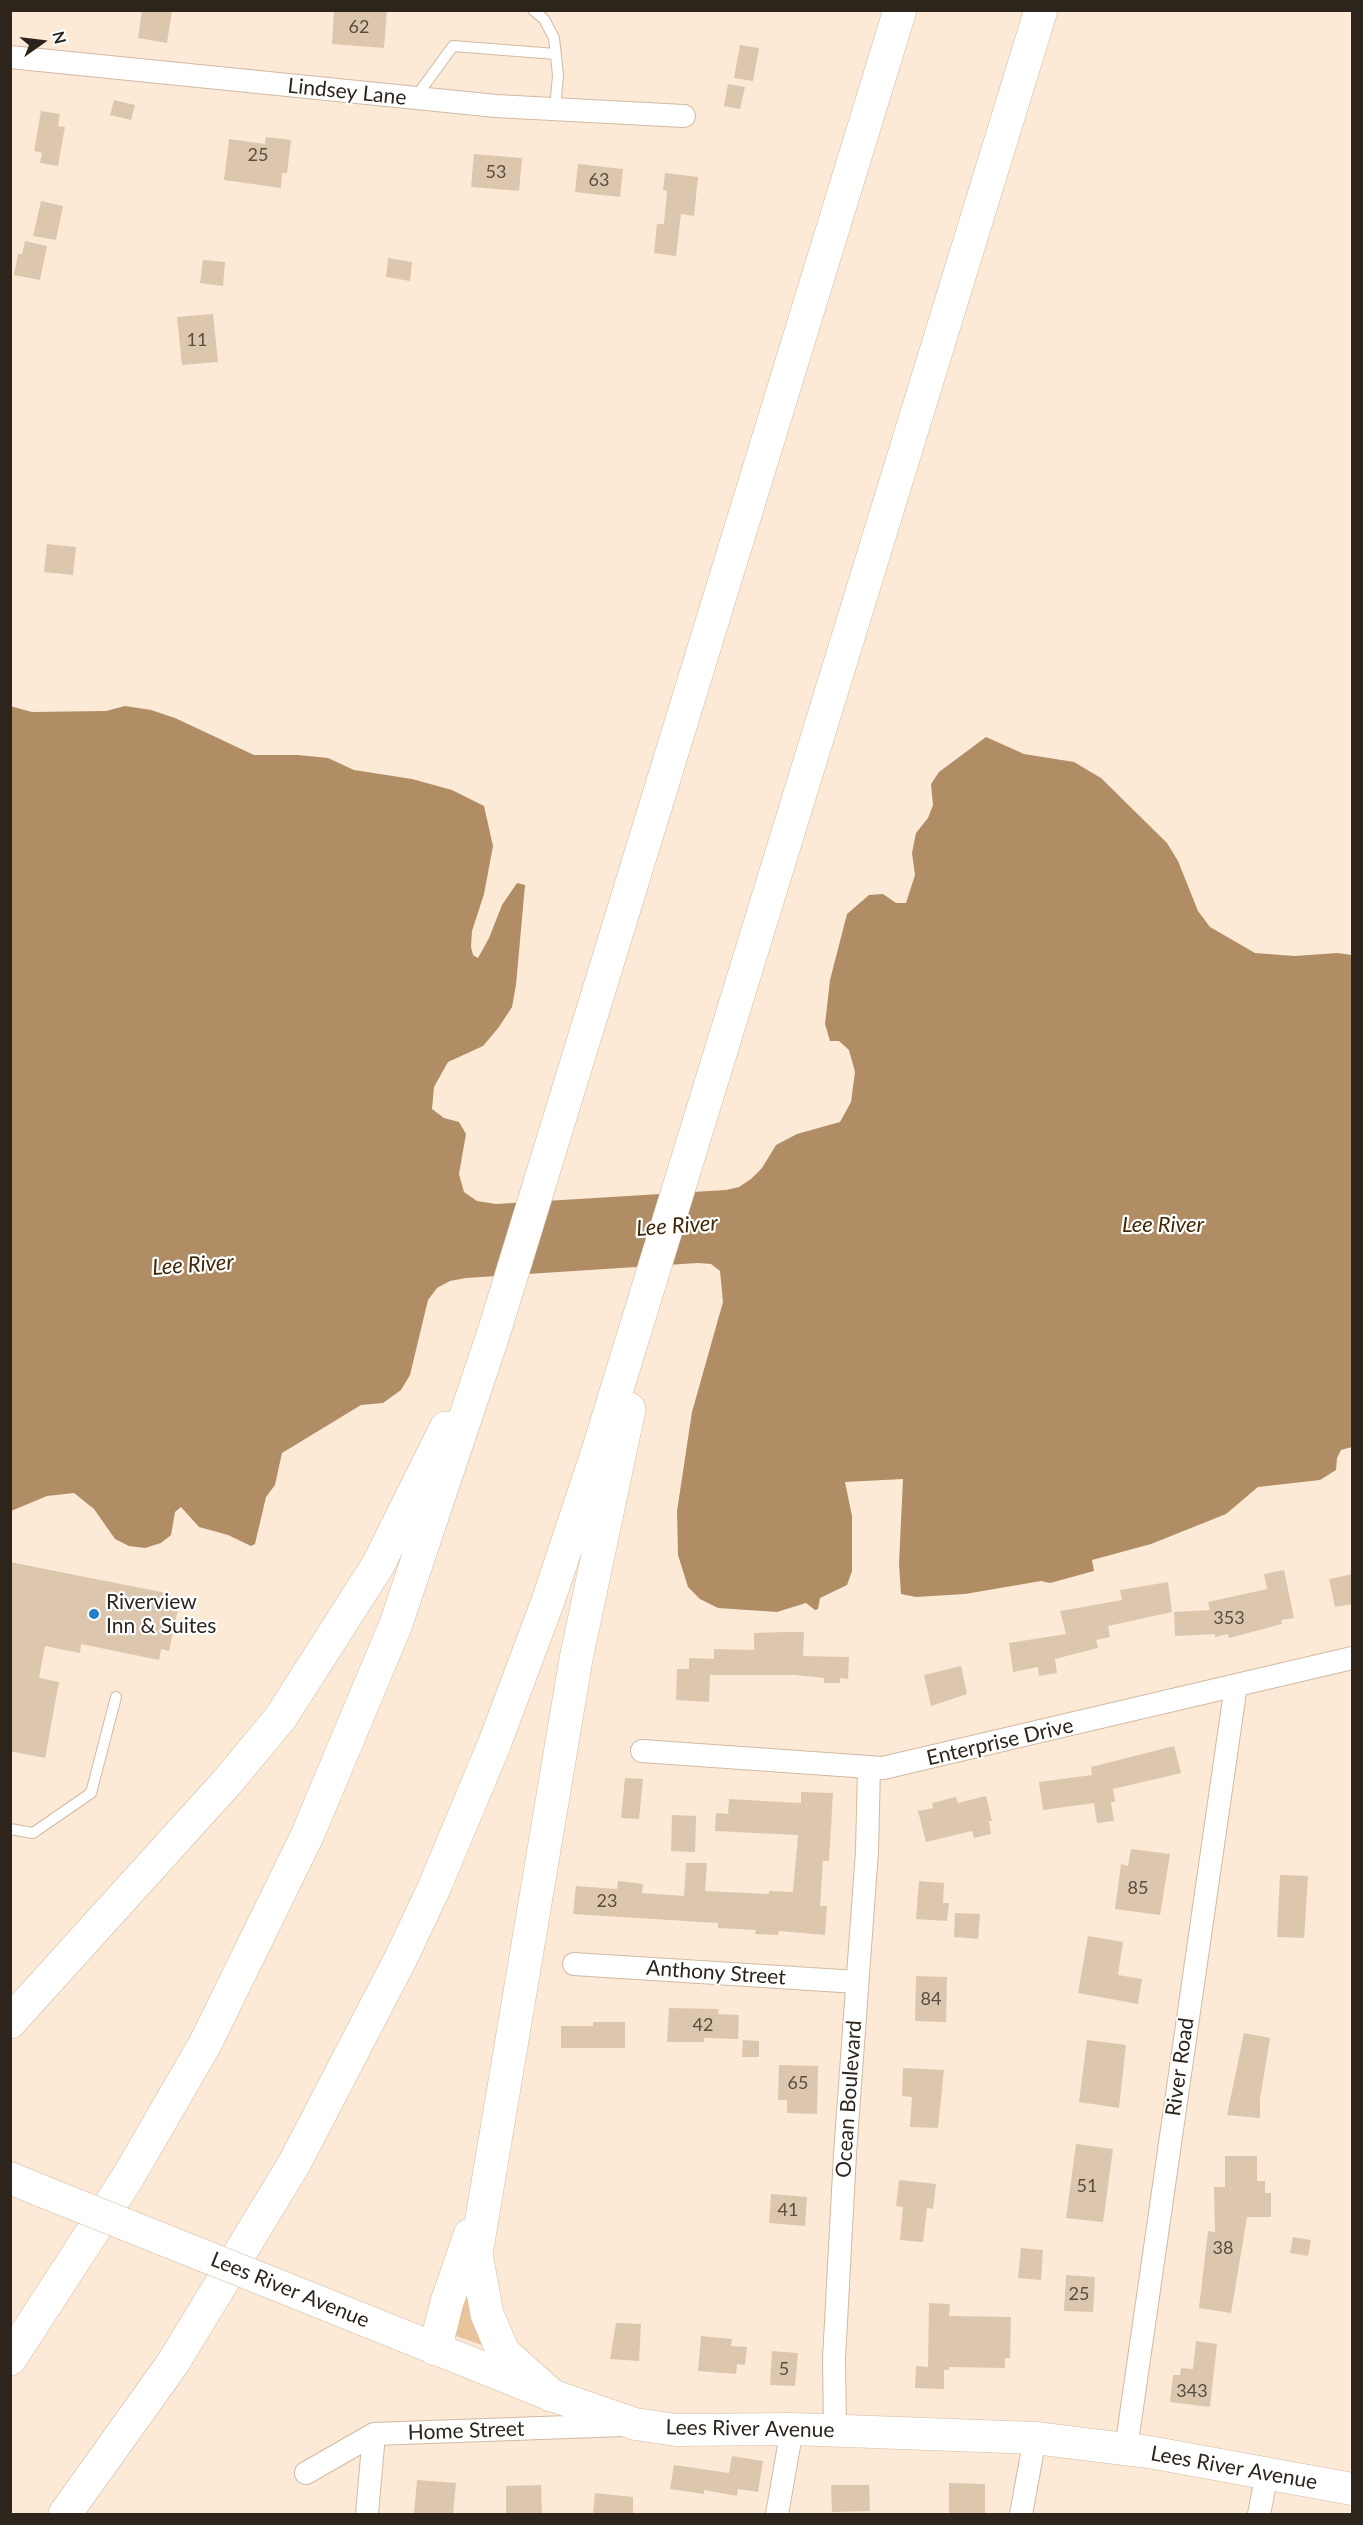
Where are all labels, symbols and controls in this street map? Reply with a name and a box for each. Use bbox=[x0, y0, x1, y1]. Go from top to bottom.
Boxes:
north arrow bbox=[12, 12, 72, 72]
house number: 62 bbox=[349, 16, 369, 38]
text: N bbox=[49, 29, 71, 46]
street label: Lindsey Lane bbox=[286, 73, 408, 111]
house number: 25 bbox=[248, 144, 268, 166]
house number: 53 bbox=[486, 161, 506, 183]
house number: 63 bbox=[589, 169, 609, 191]
house number: 11 bbox=[187, 329, 207, 351]
water label: Lee River bbox=[635, 1210, 719, 1242]
water label: Lee River bbox=[1122, 1212, 1204, 1238]
water label: Lee River bbox=[151, 1249, 235, 1281]
place label: Riverview Inn & Suites bbox=[106, 1589, 216, 1639]
marker: Riverview Inn & Suites bbox=[87, 1607, 101, 1621]
house number: 353 bbox=[1213, 1607, 1245, 1629]
street label: Enterprise Drive bbox=[924, 1713, 1076, 1771]
house number: 85 bbox=[1128, 1877, 1148, 1899]
house number: 23 bbox=[597, 1890, 617, 1912]
street label: Anthony Street bbox=[645, 1956, 787, 1990]
house number: 84 bbox=[921, 1988, 941, 2010]
house number: 42 bbox=[693, 2014, 713, 2036]
street label: River Road bbox=[1161, 2016, 1199, 2118]
street label: Ocean Boulevard bbox=[831, 2019, 867, 2179]
house number: 65 bbox=[788, 2072, 808, 2094]
house number: 51 bbox=[1077, 2175, 1097, 2197]
house number: 41 bbox=[778, 2199, 798, 2221]
house number: 38 bbox=[1213, 2237, 1233, 2259]
street label: Lees River Avenue bbox=[207, 2247, 373, 2333]
house number: 25 bbox=[1069, 2283, 1089, 2305]
house number: 5 bbox=[779, 2358, 789, 2380]
house number: 343 bbox=[1176, 2380, 1208, 2402]
street label: Lees River Avenue bbox=[665, 2415, 835, 2443]
street label: Home Street bbox=[407, 2416, 525, 2446]
street label: Lees River Avenue bbox=[1149, 2441, 1319, 2495]

